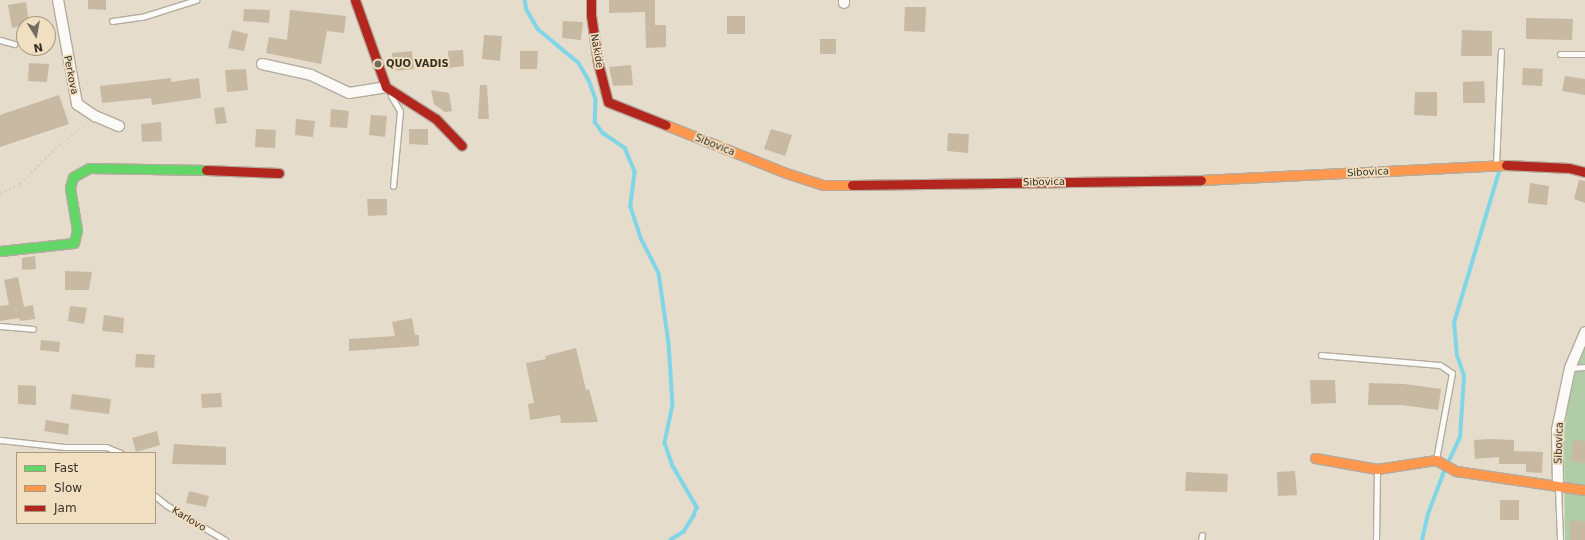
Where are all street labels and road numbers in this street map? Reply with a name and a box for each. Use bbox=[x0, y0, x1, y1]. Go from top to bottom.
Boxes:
street label: Nakide bbox=[588, 33, 606, 69]
street label: Perkova bbox=[61, 54, 81, 96]
street label: Sibovica bbox=[693, 132, 737, 158]
street label: Sibovica bbox=[1347, 165, 1389, 179]
street label: Sibovica bbox=[1023, 176, 1065, 188]
street label: Sibovica bbox=[1552, 422, 1566, 464]
street label: Karlovo bbox=[170, 504, 208, 534]

